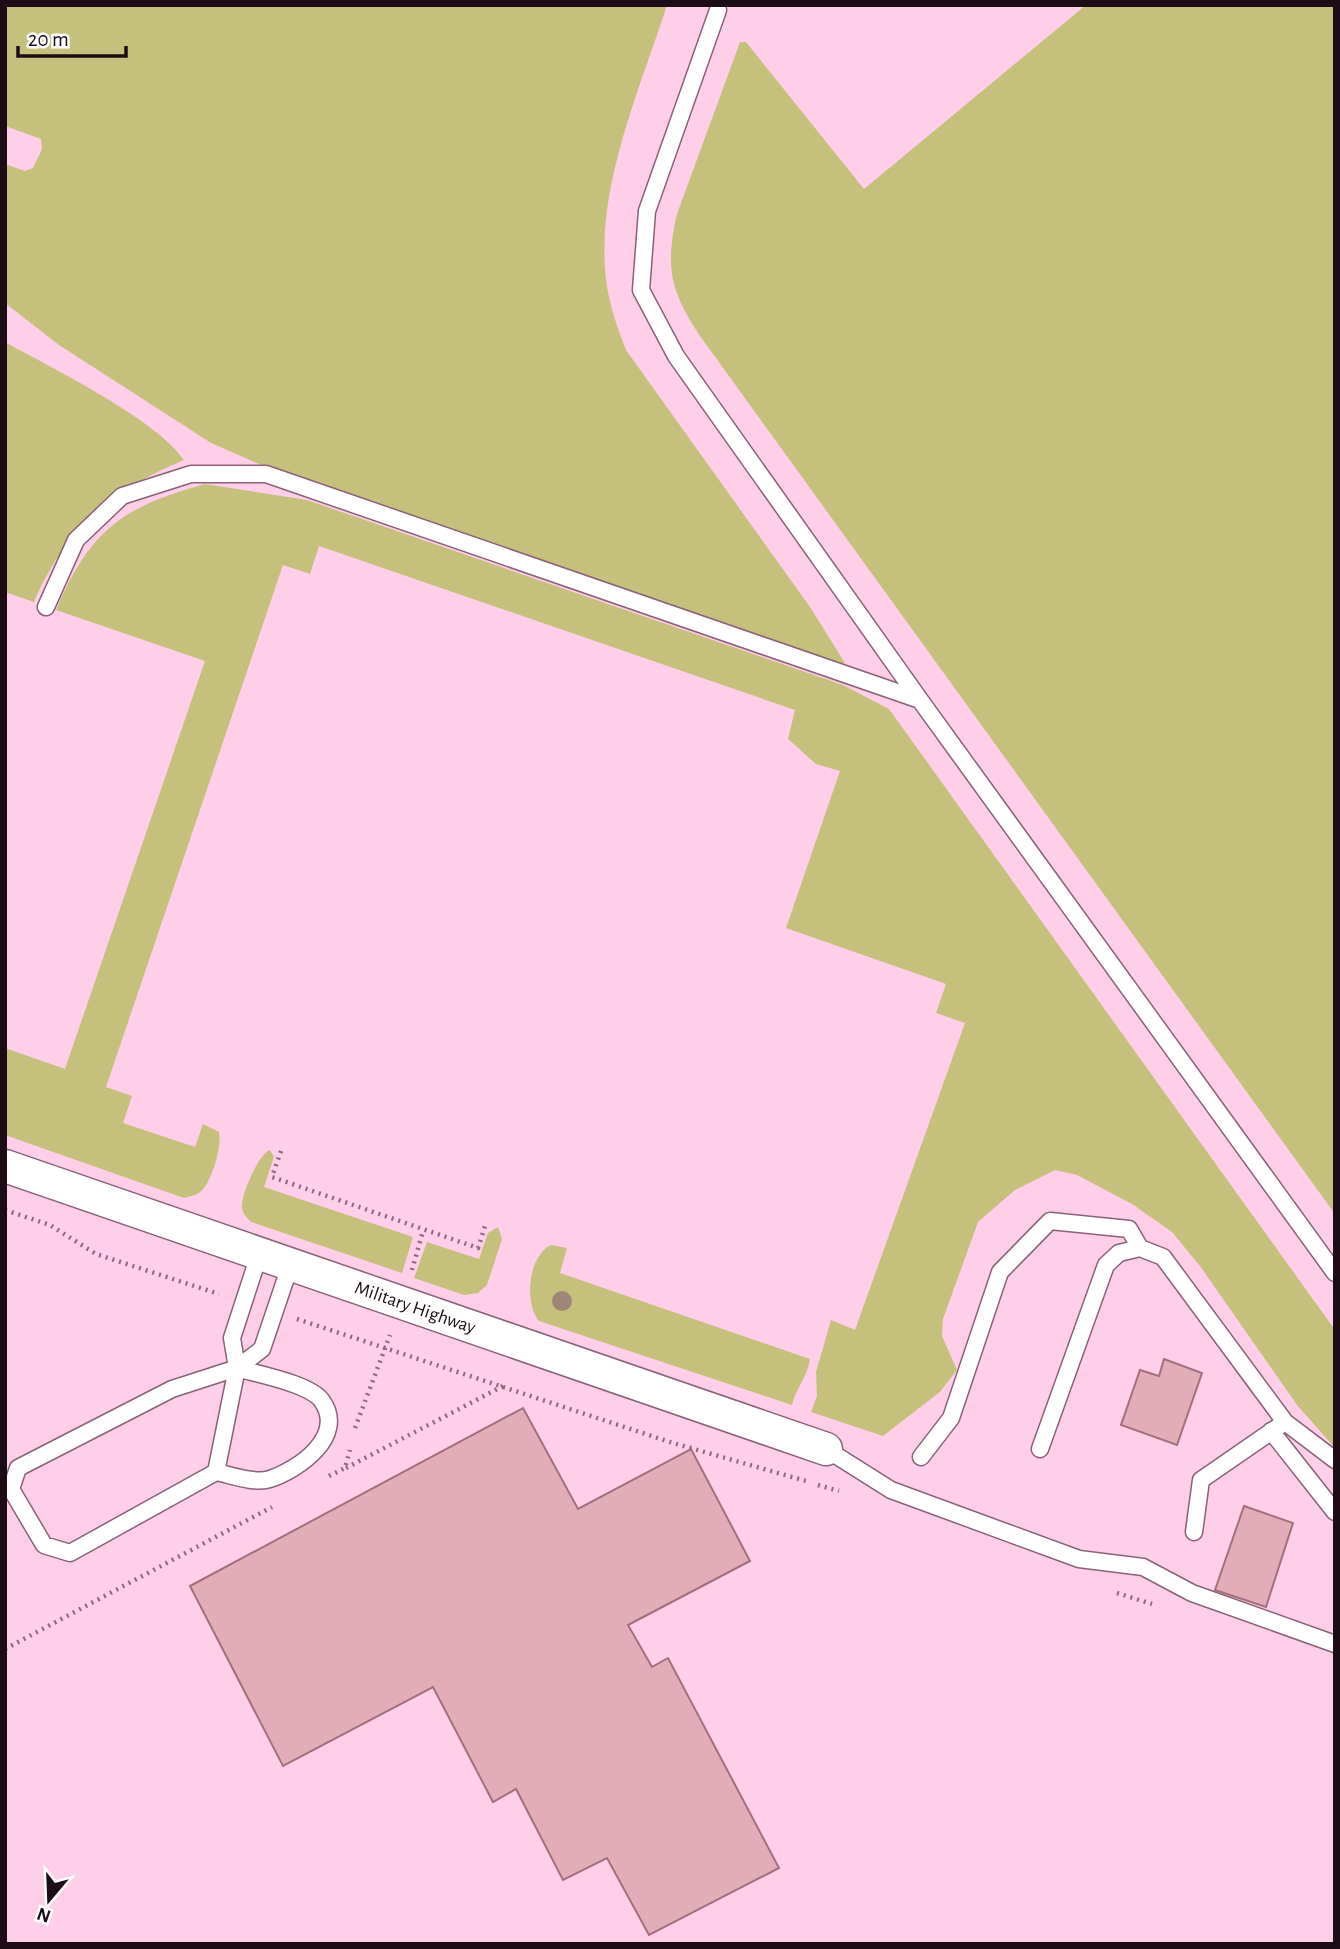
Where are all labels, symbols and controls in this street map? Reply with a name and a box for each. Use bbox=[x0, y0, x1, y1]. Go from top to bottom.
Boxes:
scale bar bbox=[18, 14, 126, 58]
text: 20 m bbox=[28, 29, 69, 50]
street label: Military Highway bbox=[352, 1278, 478, 1337]
north arrow bbox=[14, 1865, 84, 1935]
text: N bbox=[35, 1904, 53, 1926]

